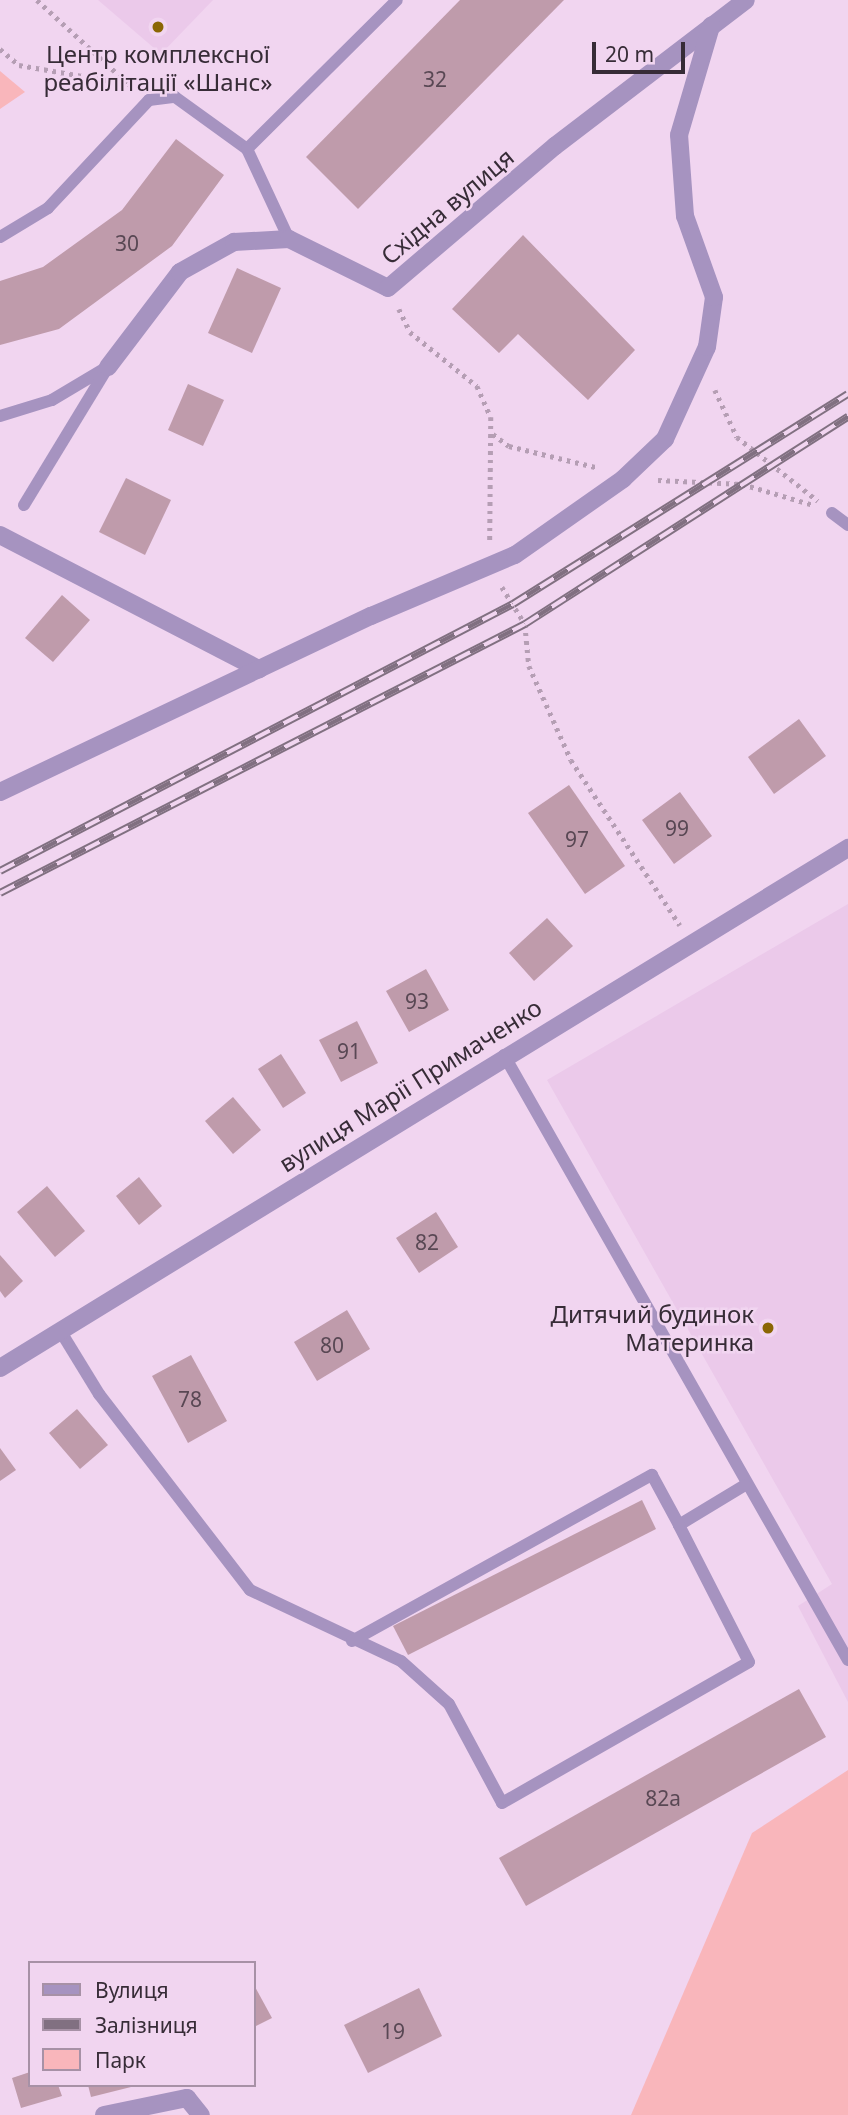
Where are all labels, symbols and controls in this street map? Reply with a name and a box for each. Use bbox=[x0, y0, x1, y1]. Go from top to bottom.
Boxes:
marker: Центр комплексної реабілітації «Шанс» bbox=[148, 17, 168, 37]
scale bar bbox=[596, 28, 689, 72]
place label: Центр комплексної реабілітації «Шанс» bbox=[44, 40, 272, 96]
text: 20 m bbox=[605, 40, 654, 68]
house number: 32 bbox=[423, 66, 447, 92]
street label: Східна вулиця bbox=[375, 142, 519, 270]
house number: 30 bbox=[115, 230, 139, 256]
house number: 99 bbox=[665, 815, 689, 841]
house number: 97 bbox=[565, 826, 589, 852]
house number: 93 bbox=[405, 988, 429, 1014]
street label: вулиця Марії Примаченко bbox=[274, 992, 546, 1178]
house number: 91 bbox=[337, 1038, 361, 1064]
house number: 82 bbox=[415, 1229, 439, 1255]
place label: Дитячий будинок Материнка bbox=[551, 1300, 754, 1356]
marker: Дитячий будинок Материнка bbox=[760, 1320, 776, 1336]
house number: 80 bbox=[320, 1332, 344, 1358]
house number: 78 bbox=[178, 1386, 202, 1412]
house number: 82а bbox=[645, 1785, 681, 1811]
legend bbox=[28, 1961, 256, 2087]
text: Вулиця bbox=[95, 1976, 169, 2004]
text: Залізниця bbox=[95, 2011, 198, 2039]
house number: 19 bbox=[381, 2018, 405, 2044]
text: Парк bbox=[95, 2046, 146, 2074]

